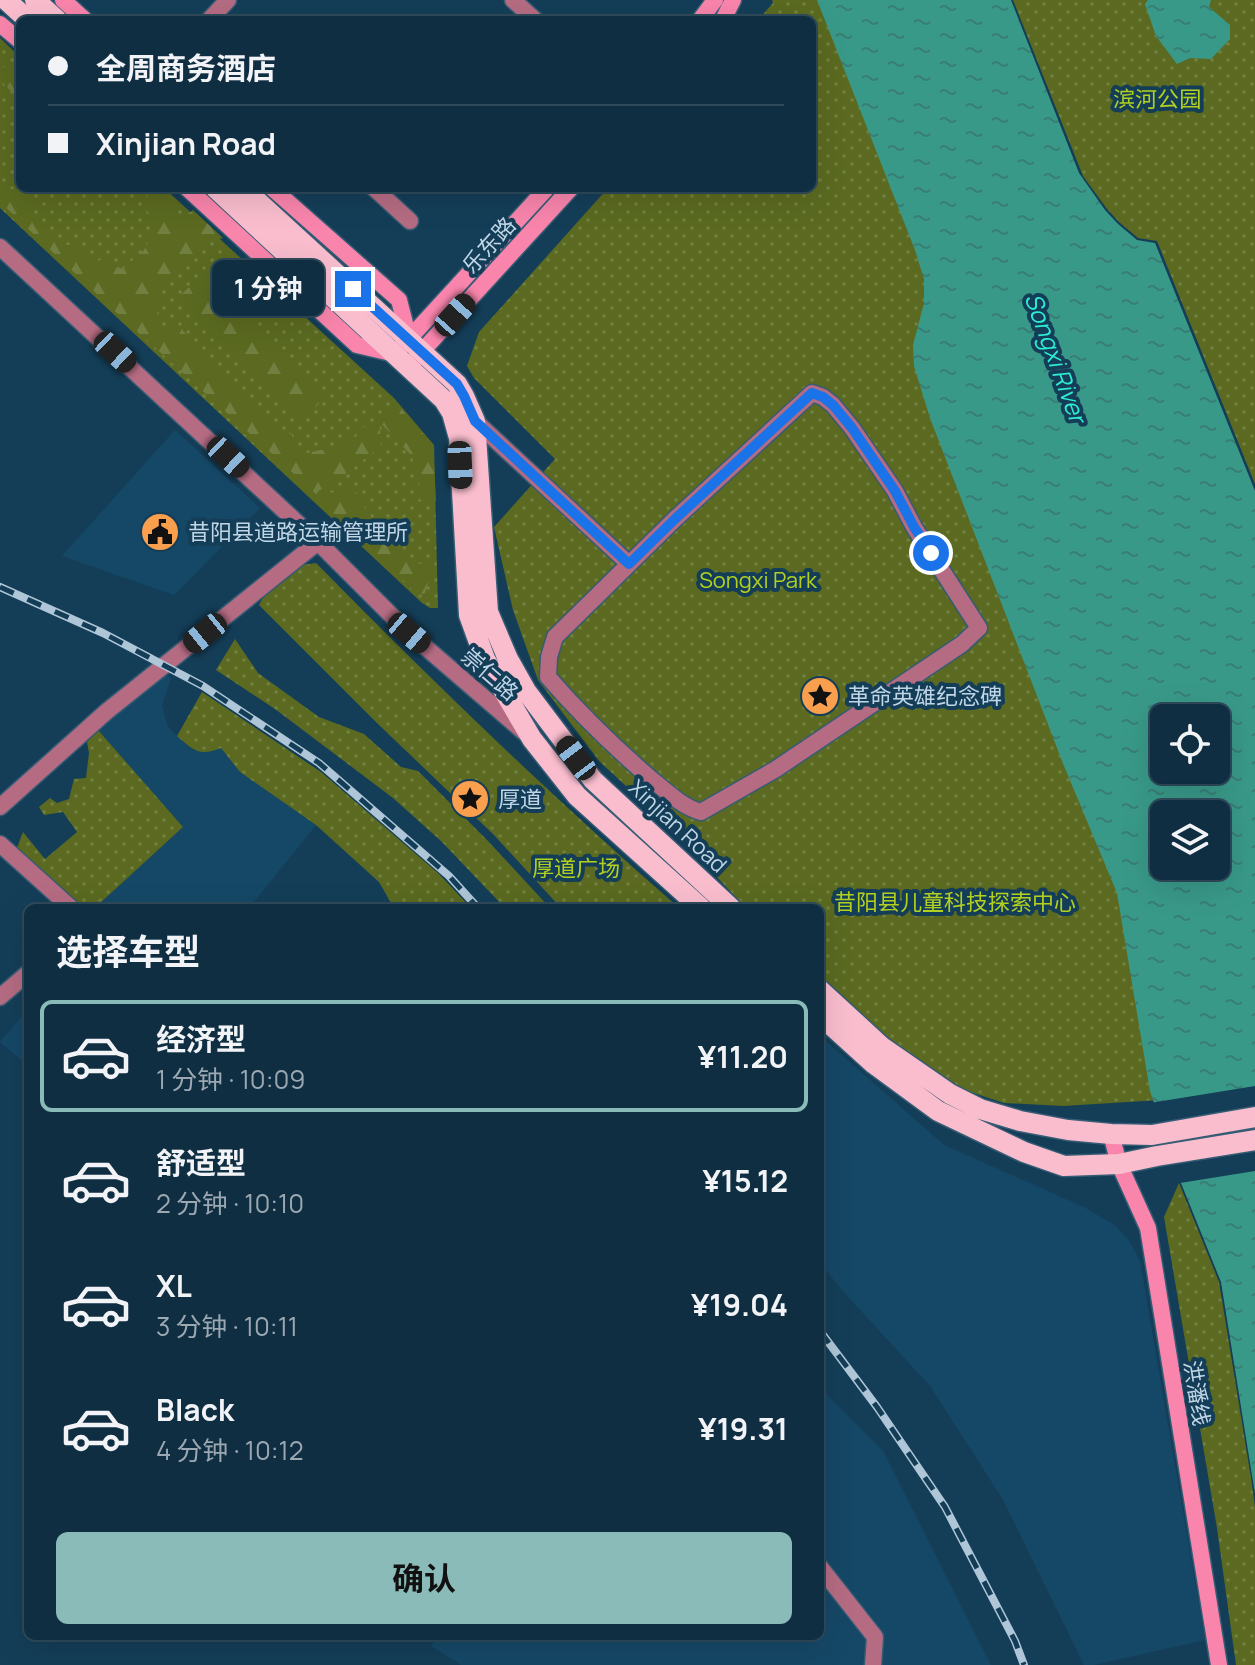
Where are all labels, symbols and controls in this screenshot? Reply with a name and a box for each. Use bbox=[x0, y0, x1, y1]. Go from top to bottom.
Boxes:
text: 全周商务酒店 bbox=[96, 47, 276, 88]
park label: 滨河公园 bbox=[1113, 84, 1201, 114]
text: Xinjian Road bbox=[96, 123, 276, 164]
street label: 乐东路 bbox=[456, 210, 522, 280]
callout: 1 分钟 bbox=[213, 261, 325, 317]
text: 1 分钟 bbox=[234, 270, 302, 306]
route end bbox=[335, 271, 371, 307]
water label: Songxi River bbox=[1018, 288, 1096, 430]
car bbox=[430, 289, 480, 341]
car bbox=[89, 327, 141, 377]
car bbox=[202, 432, 254, 482]
car bbox=[447, 441, 473, 489]
public building icon: 昔阳县道路运输管理所 bbox=[139, 511, 181, 553]
place label: 昔阳县道路运输管理所 bbox=[188, 517, 408, 547]
route start bbox=[913, 535, 949, 571]
park label: Songxi Park bbox=[699, 565, 818, 595]
car bbox=[383, 608, 435, 658]
car bbox=[179, 609, 231, 657]
street label: 崇仁路 bbox=[455, 641, 525, 707]
place icon: 革命英雄纪念碑 bbox=[799, 675, 841, 717]
place label: 革命英雄纪念碑 bbox=[848, 681, 1002, 711]
map controls bbox=[1150, 704, 1230, 880]
button: locate bbox=[1150, 704, 1230, 784]
car bbox=[552, 732, 600, 784]
street label: Xinjian Road bbox=[622, 773, 734, 879]
place icon: 厚道 bbox=[449, 778, 491, 820]
place label: 厚道 bbox=[498, 784, 542, 814]
button: layers bbox=[1150, 800, 1230, 880]
park label: 厚道广场 bbox=[532, 853, 620, 883]
park label: 昔阳县儿童科技探索中心 bbox=[834, 887, 1076, 917]
text: 选择车型 bbox=[56, 927, 200, 976]
text: 经济型 bbox=[156, 1018, 246, 1059]
icon: car bbox=[60, 1020, 132, 1092]
text: ¥11.20 bbox=[698, 1036, 788, 1077]
text: 1 分钟 · 10:09 bbox=[156, 1061, 305, 1097]
text: 舒适型 bbox=[156, 1142, 246, 1183]
icon: car bbox=[60, 1144, 132, 1216]
text: ¥15.12 bbox=[702, 1160, 788, 1201]
text: 2 分钟 · 10:10 bbox=[156, 1185, 304, 1221]
text: XL bbox=[156, 1265, 192, 1306]
icon: car bbox=[60, 1268, 132, 1340]
text: ¥19.04 bbox=[691, 1284, 788, 1325]
text: 3 分钟 · 10:11 bbox=[156, 1308, 298, 1344]
street label: 洪潘线 bbox=[1177, 1358, 1217, 1428]
text: Black bbox=[156, 1389, 234, 1430]
icon: car bbox=[60, 1392, 132, 1464]
text: ¥19.31 bbox=[698, 1408, 788, 1449]
text: 4 分钟 · 10:12 bbox=[156, 1432, 304, 1468]
button: 确认 bbox=[56, 1532, 792, 1624]

